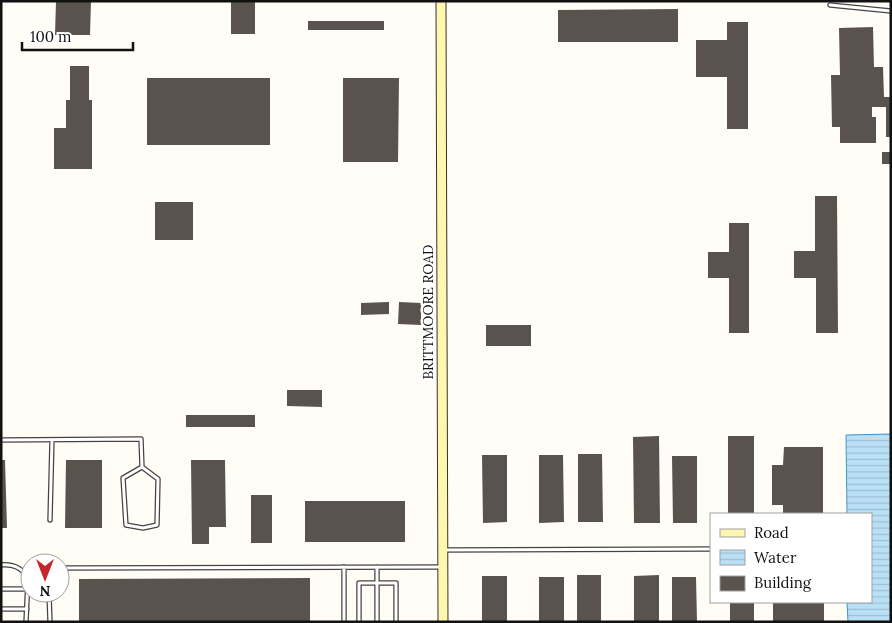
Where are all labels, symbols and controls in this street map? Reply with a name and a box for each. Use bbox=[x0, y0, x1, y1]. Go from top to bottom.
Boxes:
scale bar bbox=[22, 20, 134, 52]
text: 100 m bbox=[30, 27, 71, 46]
street label: BRITTMOORE ROAD bbox=[419, 245, 437, 379]
legend bbox=[710, 513, 872, 603]
text: Road bbox=[754, 523, 789, 542]
text: Water bbox=[754, 548, 797, 567]
north arrow bbox=[20, 553, 70, 603]
text: Building bbox=[754, 573, 812, 592]
text: N bbox=[39, 582, 50, 600]

